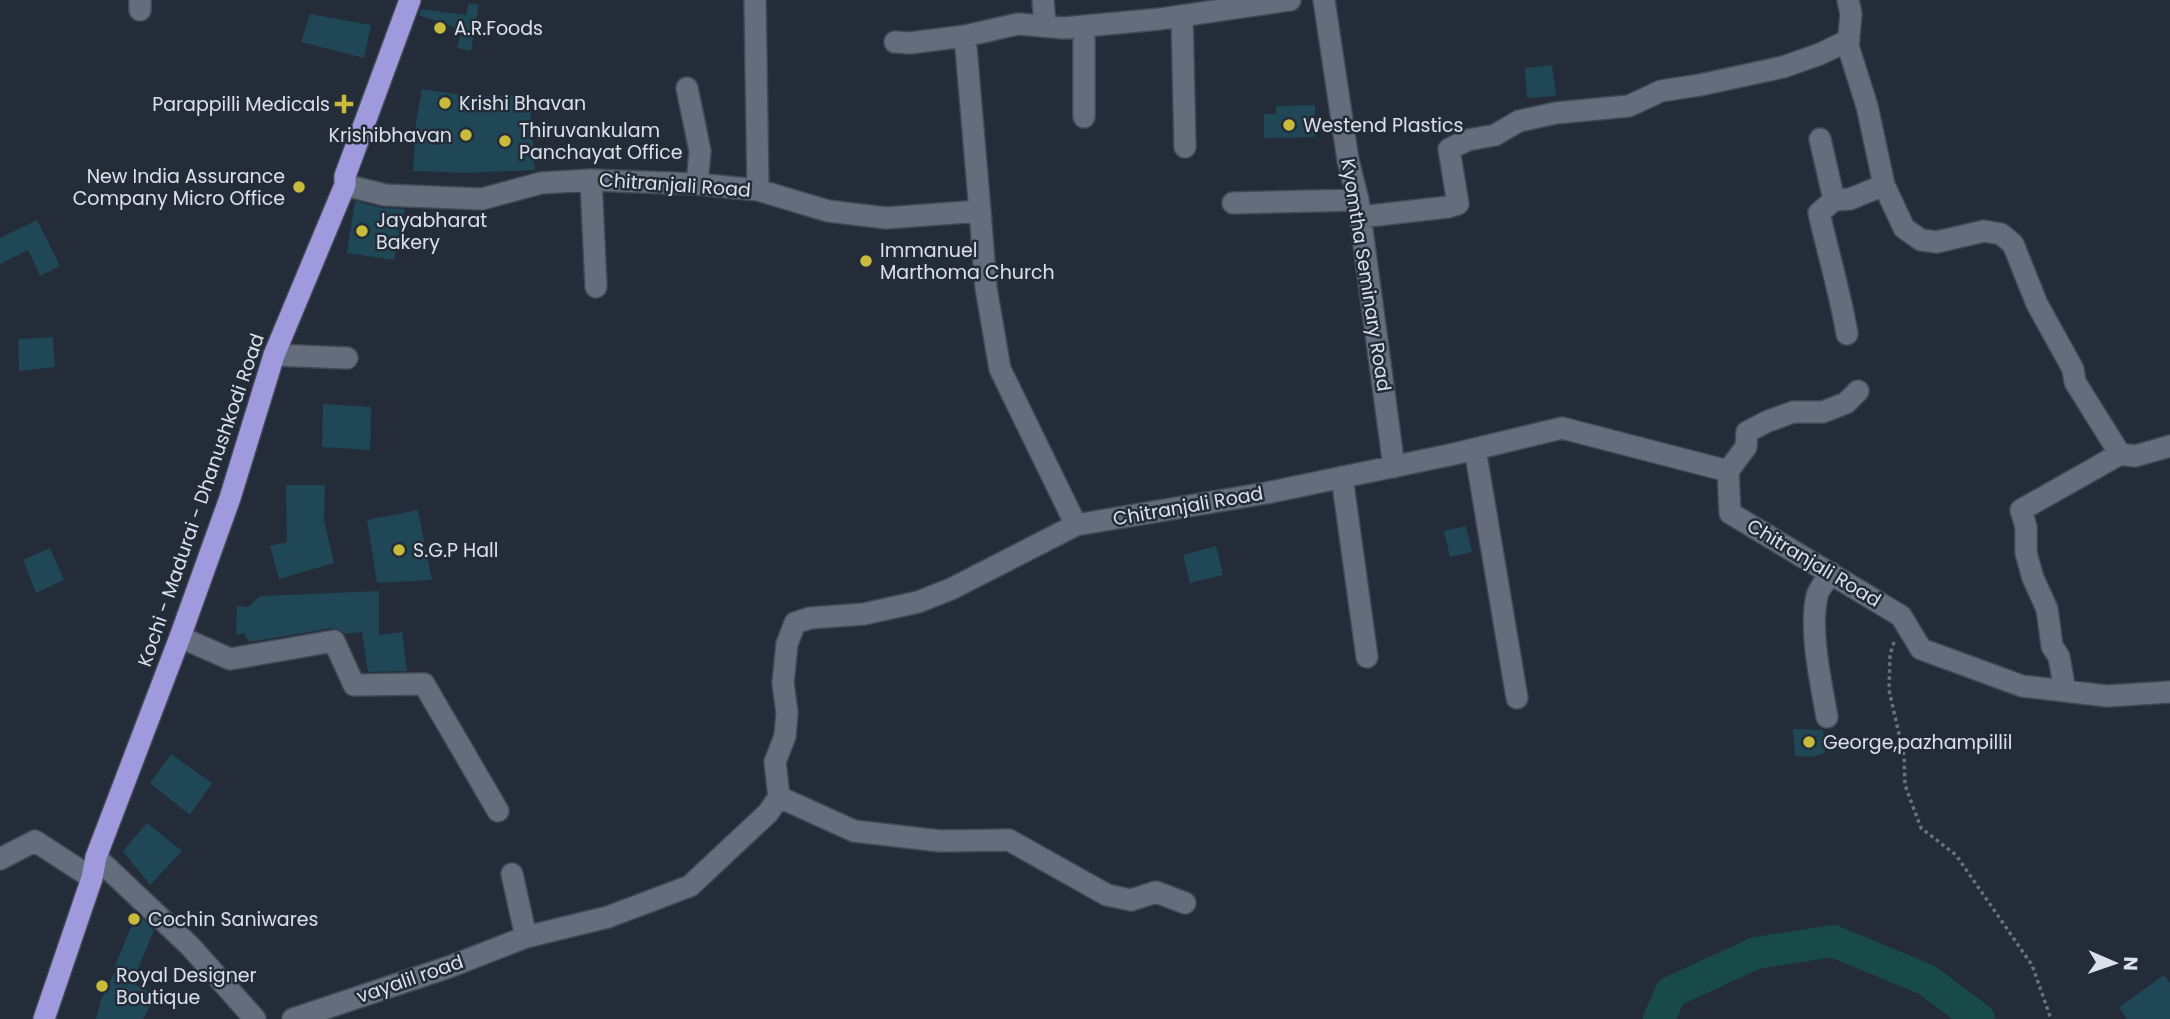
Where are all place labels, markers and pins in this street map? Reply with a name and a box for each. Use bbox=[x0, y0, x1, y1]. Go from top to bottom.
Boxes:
place label: A.R.Foods bbox=[454, 15, 543, 42]
marker: A.R.Foods bbox=[432, 20, 448, 36]
place label: Krishi Bhavan bbox=[459, 90, 586, 117]
place label: Parappilli Medicals bbox=[152, 91, 330, 118]
marker: Krishi Bhavan bbox=[437, 95, 453, 111]
marker: Parappilli Medicals bbox=[336, 96, 352, 112]
place label: Westend Plastics bbox=[1303, 112, 1464, 139]
place label: Thiruvankulam Panchayat Office bbox=[519, 117, 683, 166]
marker: Westend Plastics bbox=[1281, 117, 1297, 133]
place label: Krishibhavan bbox=[329, 122, 452, 149]
marker: Krishibhavan bbox=[458, 127, 474, 143]
marker: Thiruvankulam Panchayat Office bbox=[497, 133, 513, 149]
place label: New India Assurance Company Micro Office bbox=[73, 163, 285, 212]
marker: New India Assurance Company Micro Office bbox=[291, 179, 307, 195]
place label: Jayabharat Bakery bbox=[376, 207, 487, 256]
marker: Jayabharat Bakery bbox=[354, 223, 370, 239]
place label: Immanuel Marthoma Church bbox=[880, 237, 1055, 286]
marker: Immanuel Marthoma Church bbox=[858, 253, 874, 269]
place label: S.G.P Hall bbox=[413, 537, 498, 564]
marker: S.G.P Hall bbox=[391, 542, 407, 558]
place label: George,pazhampillil bbox=[1823, 729, 2012, 756]
marker: George,pazhampillil bbox=[1801, 734, 1817, 750]
place label: Cochin Saniwares bbox=[148, 906, 318, 933]
marker: Cochin Saniwares bbox=[126, 911, 142, 927]
place label: Royal Designer Boutique bbox=[116, 962, 257, 1011]
marker: Royal Designer Boutique bbox=[94, 978, 110, 994]

